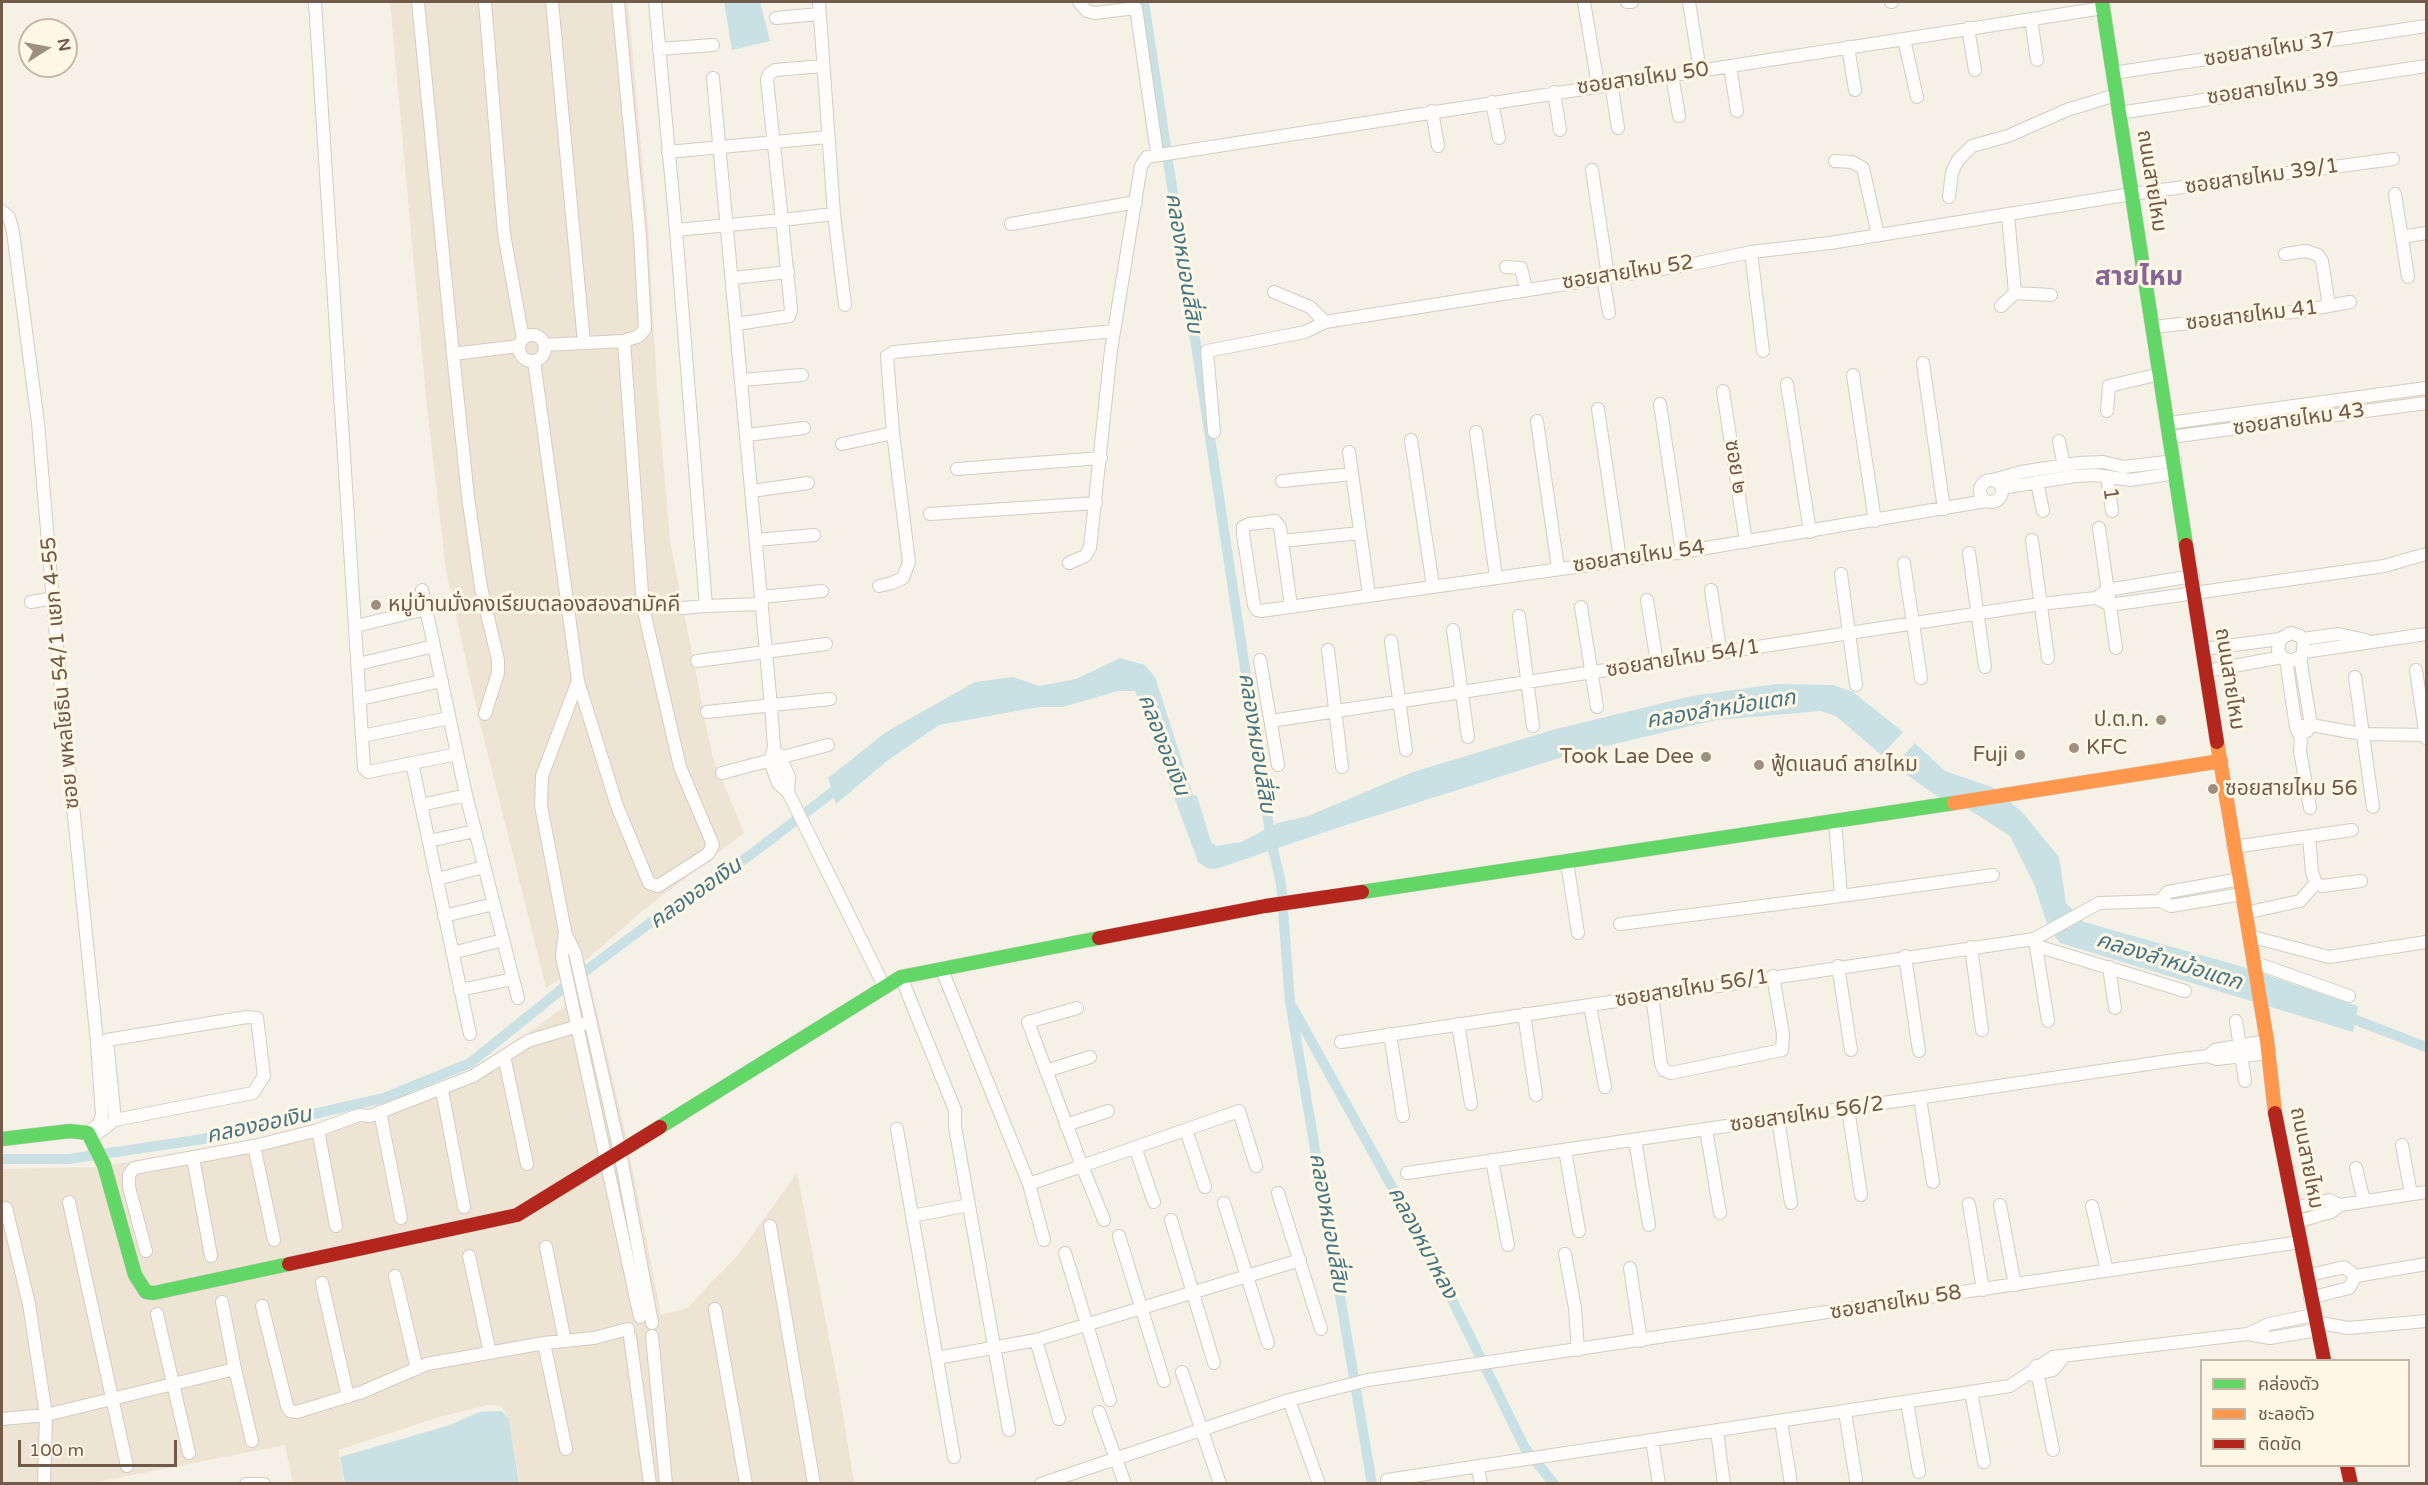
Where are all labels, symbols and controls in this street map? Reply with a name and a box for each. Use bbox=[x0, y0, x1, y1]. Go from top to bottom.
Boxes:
north arrow bbox=[18, 18, 78, 78]
street label: ซอยสายไหม 37 bbox=[2203, 27, 2337, 73]
text: N bbox=[53, 37, 75, 53]
street label: ซอยสายไหม 50 bbox=[1576, 57, 1710, 101]
street label: ซอยสายไหม 39 bbox=[2206, 67, 2340, 111]
street label: ถนนสายไหม bbox=[2130, 128, 2172, 234]
street label: ซอยสายไหม 39/1 bbox=[2183, 154, 2341, 200]
water label: คลองหมอนสี่สิบ bbox=[1159, 191, 1207, 335]
street label: ซอยสายไหม 52 bbox=[1561, 250, 1695, 296]
district label: สายไหม bbox=[2095, 262, 2183, 294]
street label: ซอยสายไหม 41 bbox=[2185, 295, 2319, 337]
street label: ซอยสายไหม 43 bbox=[2232, 398, 2366, 442]
street label: ซอย ๒ bbox=[1718, 438, 1752, 496]
street label: 1 bbox=[2097, 486, 2123, 502]
street label: ซอยสายไหม 54 bbox=[1572, 535, 1706, 579]
street label: ซอย พหลโยธิน 54/1 แยก 4-55 bbox=[37, 536, 85, 810]
place label: หมู่บ้านมั่งคงเรียบตลองสองสามัคคี bbox=[388, 592, 680, 618]
marker: หมู่บ้านมั่งคงเรียบตลองสองสามัคคี bbox=[369, 598, 383, 612]
street label: ถนนสายไหม bbox=[2208, 626, 2250, 732]
street label: ซอยสายไหม 54/1 bbox=[1604, 634, 1762, 684]
water label: คลองหมอนสี่สิบ bbox=[1232, 671, 1280, 815]
water label: คลองลำหม้อแตก bbox=[1645, 685, 1797, 735]
water label: คลองออเงิน bbox=[1132, 690, 1194, 800]
place label: ป.ต.ท. bbox=[2094, 707, 2149, 733]
marker: ป.ต.ท. bbox=[2154, 713, 2168, 727]
place label: KFC bbox=[2086, 735, 2127, 761]
marker: KFC bbox=[2067, 741, 2081, 755]
place label: Fuji bbox=[1973, 742, 2008, 768]
place label: Took Lae Dee bbox=[1560, 744, 1694, 770]
marker: Fuji bbox=[2013, 748, 2027, 762]
marker: Took Lae Dee bbox=[1699, 750, 1713, 764]
place label: ฟู้ดแลนด์ สายไหม bbox=[1771, 752, 1918, 778]
marker: ฟู้ดแลนด์ สายไหม bbox=[1752, 758, 1766, 772]
place label: ซอยสายไหม 56 bbox=[2225, 776, 2358, 802]
marker: ซอยสายไหม 56 bbox=[2206, 782, 2220, 796]
water label: คลองออเงิน bbox=[645, 853, 747, 935]
water label: คลองลำหม้อแตก bbox=[2093, 927, 2245, 997]
street label: ซอยสายไหม 56/1 bbox=[1613, 964, 1771, 1014]
street label: ซอยสายไหม 56/2 bbox=[1728, 1092, 1886, 1138]
water label: คลองออเงิน bbox=[204, 1102, 314, 1150]
street label: ถนนสายไหม bbox=[2284, 1105, 2328, 1211]
water label: คลองหมอนสี่สิบ bbox=[1303, 1151, 1353, 1295]
water label: คลองหมาหลง bbox=[1381, 1182, 1463, 1304]
street label: ซอยสายไหม 58 bbox=[1829, 1280, 1963, 1326]
legend bbox=[2200, 1359, 2410, 1467]
text: คล่องตัว bbox=[2258, 1373, 2320, 1395]
text: ชะลอตัว bbox=[2258, 1403, 2315, 1425]
scale bar bbox=[21, 1428, 180, 1466]
text: ติดขัด bbox=[2258, 1433, 2301, 1455]
text: 100 m bbox=[29, 1439, 84, 1461]

